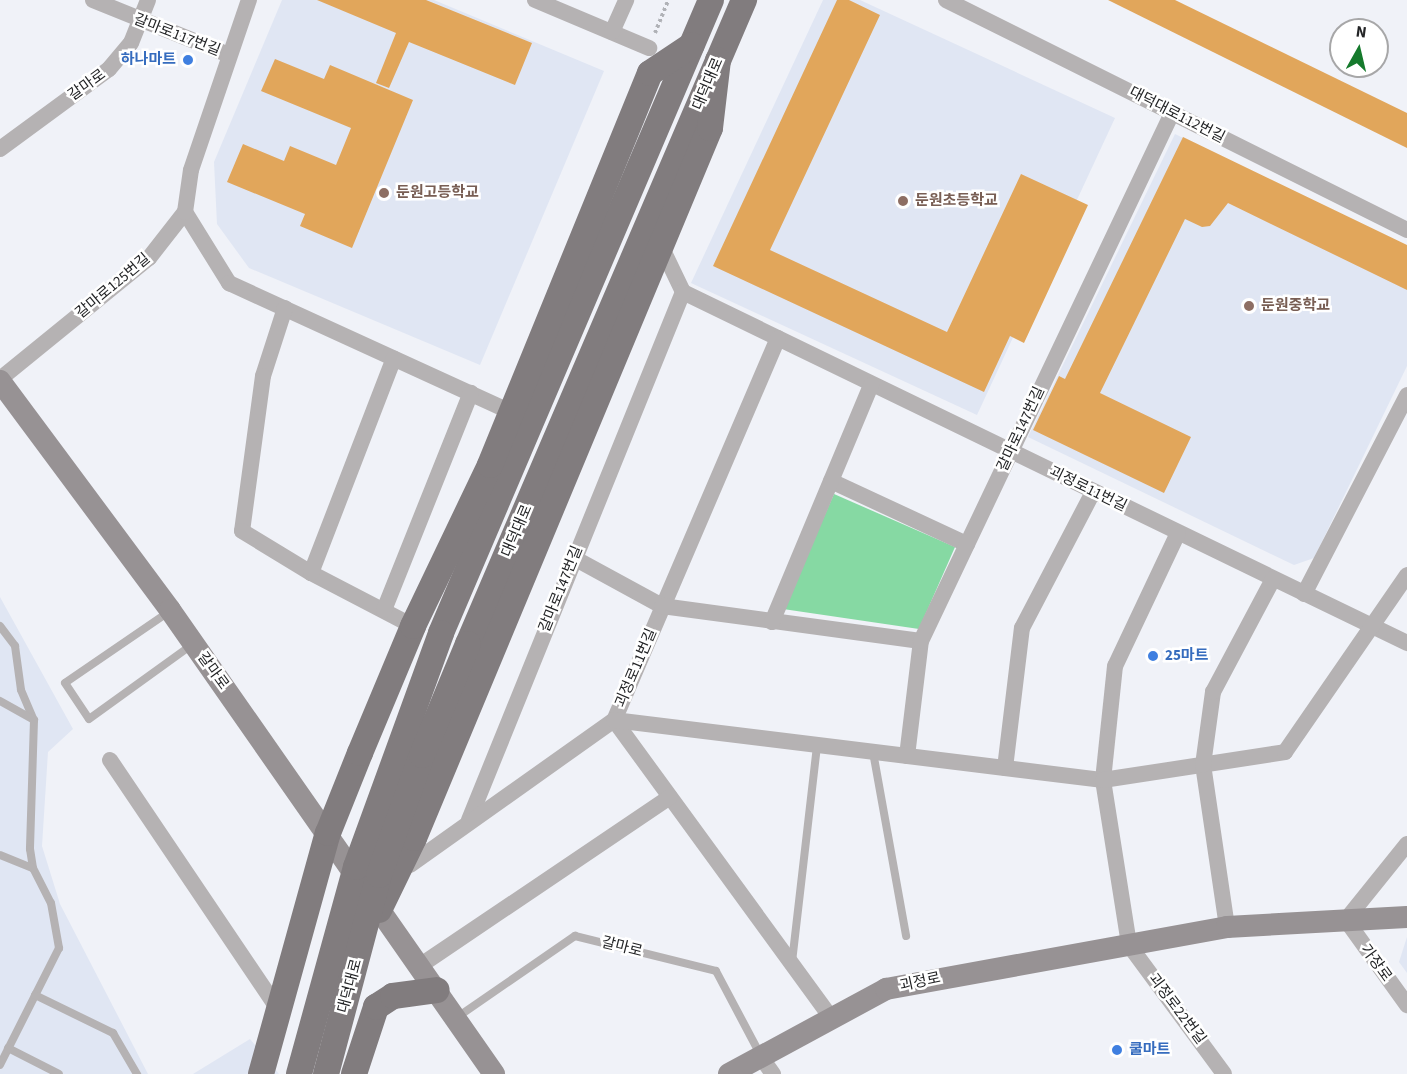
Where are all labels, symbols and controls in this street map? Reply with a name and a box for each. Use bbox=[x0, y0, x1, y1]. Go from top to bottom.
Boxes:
street label: 갈마로117번길 bbox=[131, 10, 223, 60]
north arrow bbox=[1329, 18, 1389, 78]
text: N bbox=[1354, 21, 1368, 44]
place label: 하나마트 bbox=[121, 51, 176, 69]
marker: 하나마트 bbox=[181, 53, 195, 67]
street label: 대덕대로 bbox=[689, 55, 727, 113]
street label: 갈마로 bbox=[65, 66, 109, 104]
street label: 대덕대로112번길 bbox=[1126, 83, 1228, 147]
place label: 둔원고등학교 bbox=[396, 184, 479, 202]
marker: 둔원고등학교 bbox=[377, 186, 391, 200]
place label: 둔원초등학교 bbox=[915, 192, 998, 210]
marker: 둔원초등학교 bbox=[896, 194, 910, 208]
street label: 갈마로125번길 bbox=[72, 250, 154, 322]
place label: 둔원중학교 bbox=[1261, 297, 1330, 315]
marker: 둔원중학교 bbox=[1242, 299, 1256, 313]
street label: 갈마로147번길 bbox=[994, 384, 1048, 474]
street label: 괴정로11번길 bbox=[1046, 463, 1130, 515]
street label: 대덕대로 bbox=[498, 502, 536, 560]
street label: 갈마로147번길 bbox=[536, 543, 586, 635]
street label: 괴정로11번길 bbox=[611, 626, 661, 710]
place label: 25마트 bbox=[1165, 647, 1208, 665]
street label: 갈마로 bbox=[194, 649, 232, 693]
marker: 25마트 bbox=[1146, 649, 1160, 663]
street label: 갈마로 bbox=[600, 933, 644, 961]
street label: 가장로 bbox=[1357, 941, 1395, 985]
street label: 대덕대로 bbox=[334, 957, 366, 1015]
street label: 괴정로 bbox=[898, 969, 942, 995]
street label: 괴정로22번길 bbox=[1145, 970, 1209, 1048]
place label: 쿨마트 bbox=[1129, 1041, 1170, 1059]
marker: 쿨마트 bbox=[1110, 1043, 1124, 1057]

